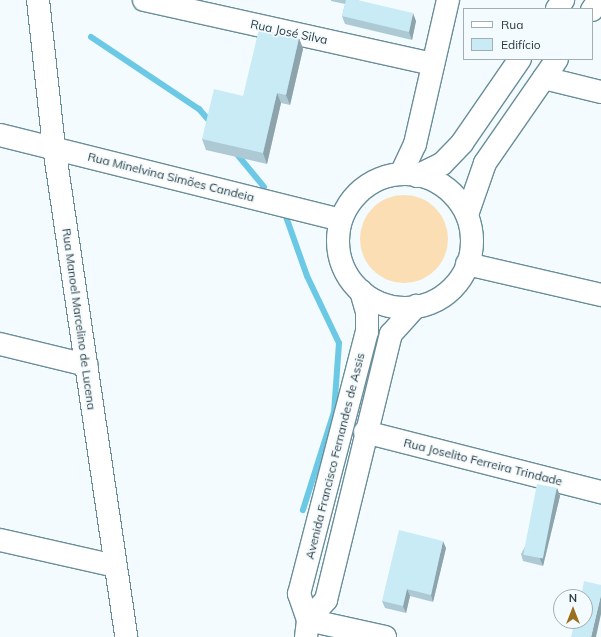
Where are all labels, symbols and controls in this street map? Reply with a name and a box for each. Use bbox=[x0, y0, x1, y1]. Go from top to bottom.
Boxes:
legend bbox=[463, 8, 593, 60]
street label: Rua José Silva bbox=[249, 17, 329, 47]
text: Rua bbox=[501, 17, 523, 32]
text: Edifício bbox=[501, 37, 541, 52]
street label: Rua Minelvina Simões Candeia bbox=[86, 149, 256, 205]
street label: Rua Manoel Marcelino de Lucena bbox=[59, 227, 99, 411]
street label: Avenida Francisco Fernandes de Assis bbox=[302, 351, 368, 561]
street label: Rua Joselito Ferreira Trindade bbox=[402, 435, 564, 489]
north arrow bbox=[553, 589, 593, 629]
text: N bbox=[569, 591, 577, 605]

